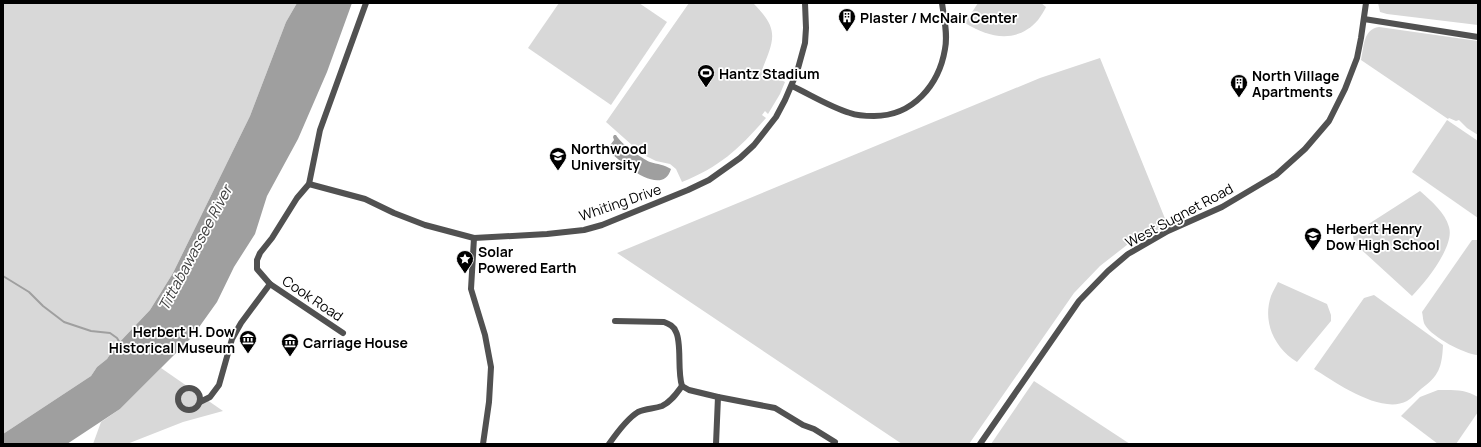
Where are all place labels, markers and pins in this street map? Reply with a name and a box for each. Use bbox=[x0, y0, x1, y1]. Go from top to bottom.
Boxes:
building icon: Plaster / McNair Center bbox=[837, 7, 857, 32]
place label: Plaster / McNair Center bbox=[860, 8, 1018, 27]
sports icon: Hantz Stadium bbox=[696, 63, 716, 88]
place label: Hantz Stadium bbox=[719, 64, 820, 83]
place label: North Village Apartments bbox=[1252, 66, 1340, 101]
building icon: North Village Apartments bbox=[1229, 73, 1249, 98]
place label: Northwood University bbox=[571, 139, 647, 174]
school or university icon: Northwood University bbox=[548, 146, 568, 171]
place label: Herbert Henry Dow High School bbox=[1326, 219, 1440, 254]
school or university icon: Herbert Henry Dow High School bbox=[1303, 226, 1323, 251]
place label: Solar Powered Earth bbox=[478, 242, 577, 277]
place icon: Solar Powered Earth bbox=[455, 249, 475, 274]
place label: Herbert H. Dow Historical Museum bbox=[109, 322, 235, 357]
museum icon: Herbert H. Dow Historical Museum bbox=[238, 329, 258, 354]
museum icon: Carriage House bbox=[280, 332, 300, 357]
place label: Carriage House bbox=[303, 333, 408, 352]

